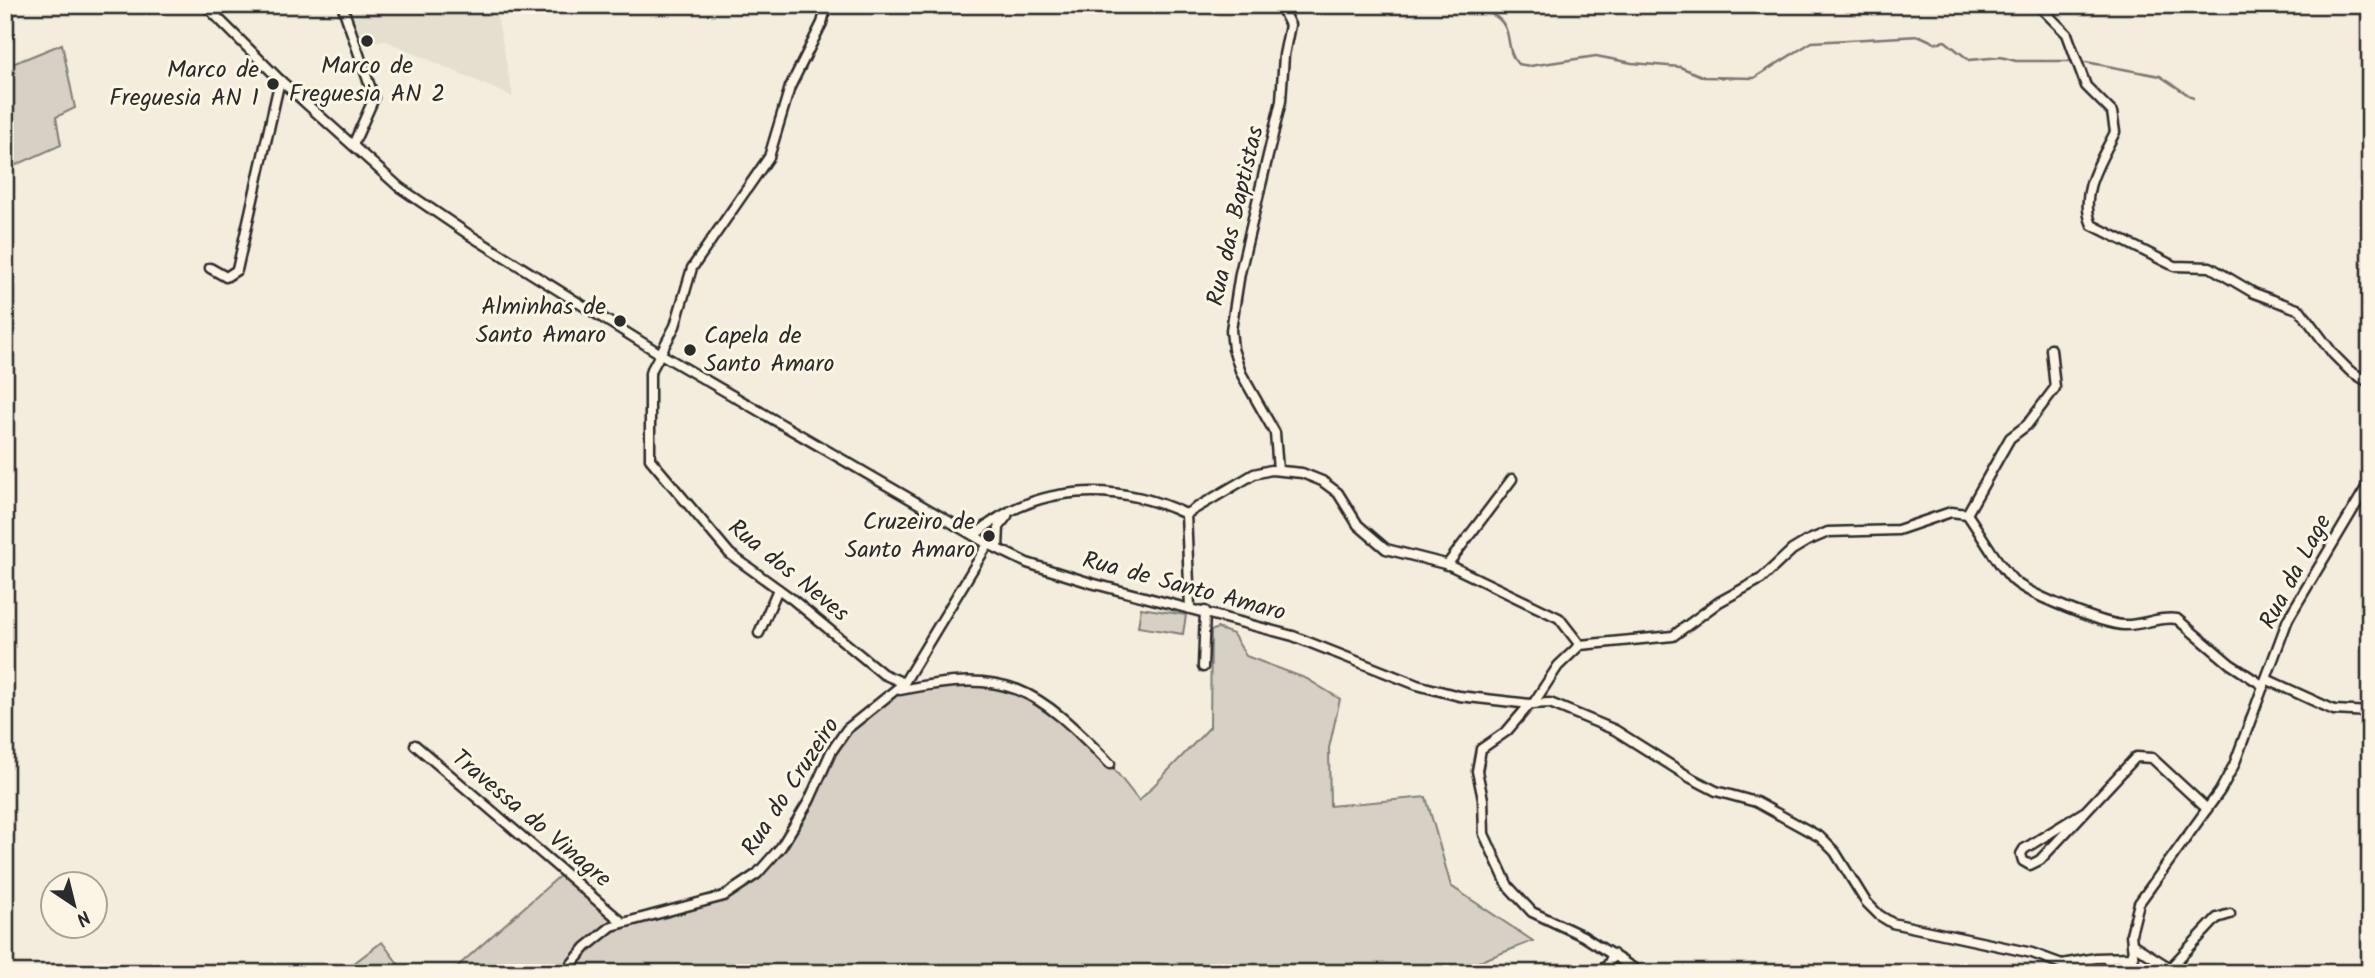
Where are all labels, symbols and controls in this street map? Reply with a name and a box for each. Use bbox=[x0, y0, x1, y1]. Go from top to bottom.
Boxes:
marker: Marco de Freguesia AN 2 bbox=[359, 33, 375, 49]
place label: Marco de Freguesia AN 2 bbox=[289, 47, 445, 114]
place label: Marco de Freguesia AN 1 bbox=[109, 51, 259, 118]
marker: Marco de Freguesia AN 1 bbox=[265, 76, 281, 92]
street label: Rua das Baptistas bbox=[1196, 122, 1276, 310]
place label: Alminhas de Santo Amaro bbox=[476, 288, 606, 355]
marker: Alminhas de Santo Amaro bbox=[612, 313, 628, 329]
place label: Capela de Santo Amaro bbox=[704, 317, 834, 384]
marker: Capela de Santo Amaro bbox=[682, 342, 698, 358]
place label: Cruzeiro de Santo Amaro bbox=[845, 503, 975, 570]
street label: Rua da Lage bbox=[2249, 507, 2343, 637]
street label: Rua dos Neves bbox=[718, 509, 858, 633]
marker: Cruzeiro de Santo Amaro bbox=[981, 528, 997, 544]
street label: Rua de Santo Amaro bbox=[1078, 541, 1290, 633]
street label: Rua do Cruzeiro bbox=[731, 710, 851, 864]
street label: Travessa do Vinagre bbox=[442, 740, 620, 898]
north arrow bbox=[38, 870, 108, 940]
text: N bbox=[69, 902, 96, 933]

